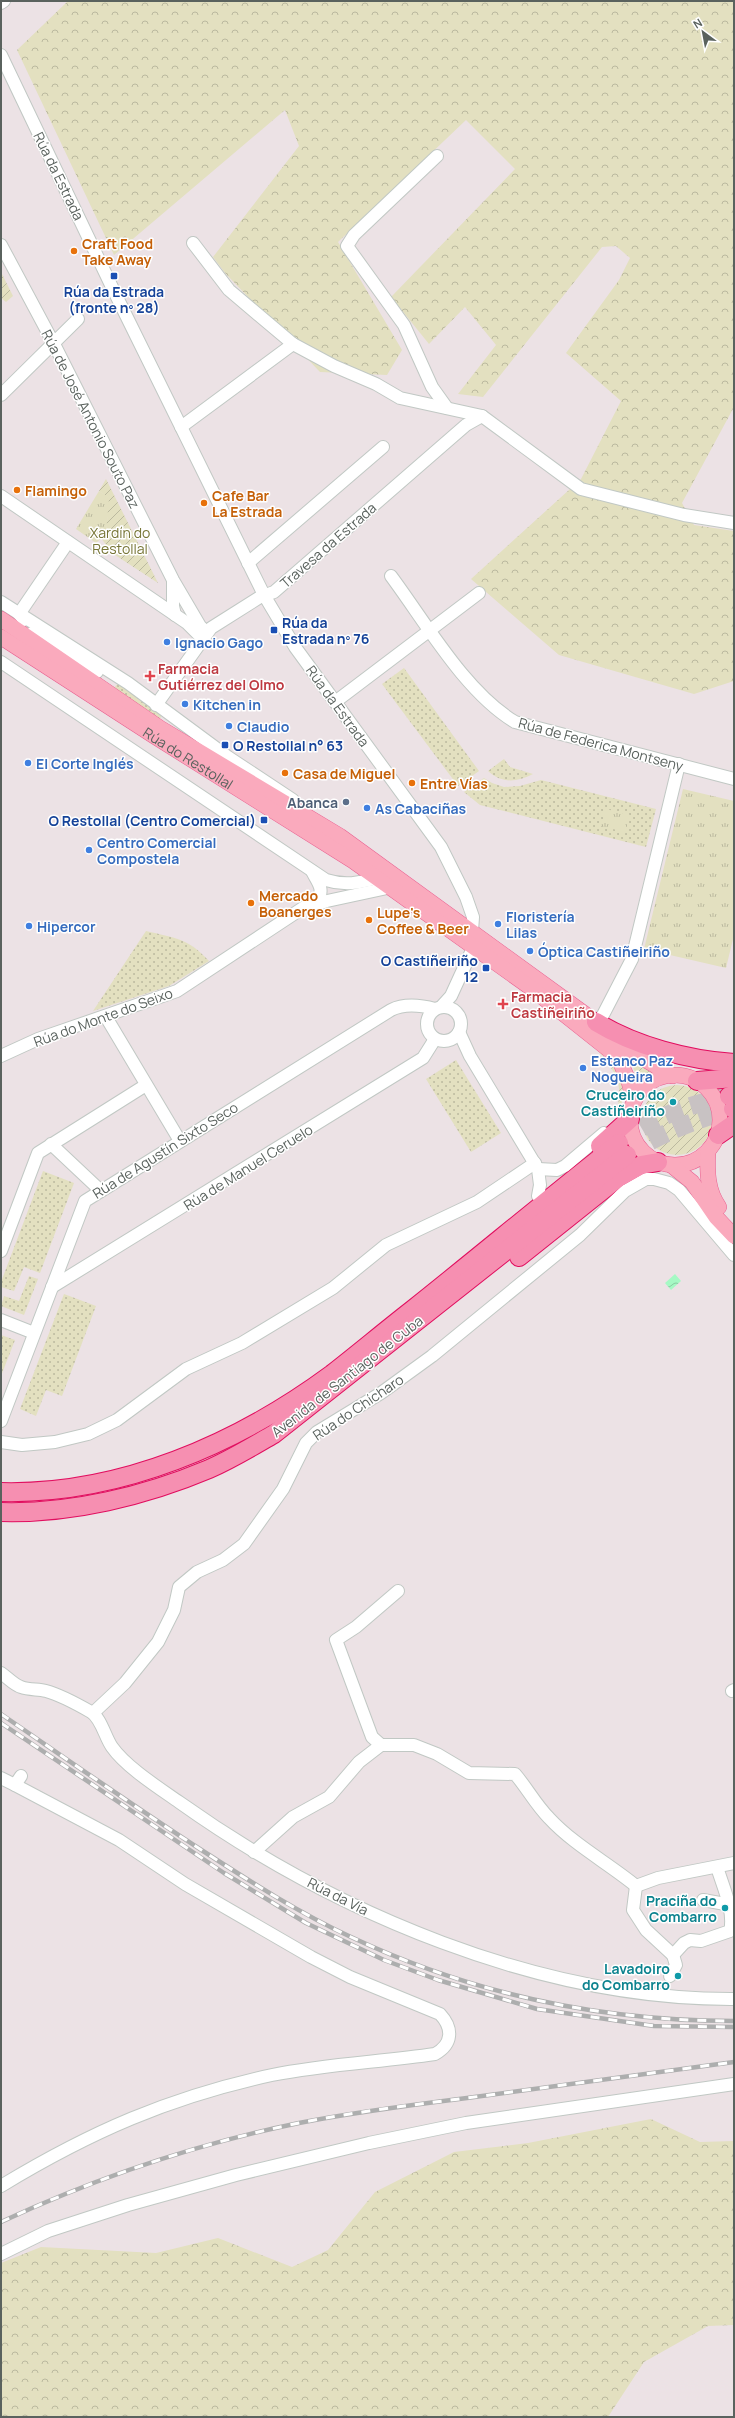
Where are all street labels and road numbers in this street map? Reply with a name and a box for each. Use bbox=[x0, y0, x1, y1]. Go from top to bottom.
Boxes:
street label: Rúa da Estrada bbox=[29, 129, 89, 223]
street label: Rúa de José Antonio Souto Paz bbox=[37, 326, 145, 512]
street label: Travesa da Estrada bbox=[276, 498, 380, 592]
street label: Rúa da Estrada bbox=[302, 662, 374, 750]
street label: Rúa de Federica Montseny bbox=[517, 713, 686, 775]
street label: Rúa do Restollal bbox=[140, 722, 237, 793]
street label: Rúa do Monte do Seixo bbox=[31, 983, 175, 1051]
street label: Rúa de Agustín Sixto Seco bbox=[89, 1097, 241, 1203]
street label: Rúa de Manuel Ceruelo bbox=[180, 1120, 316, 1214]
street label: Avenida de Santiago de Cuba bbox=[267, 1311, 427, 1441]
street label: Rúa do Chícharo bbox=[309, 1370, 407, 1444]
street label: Rúa da Vía bbox=[304, 1873, 372, 1919]

